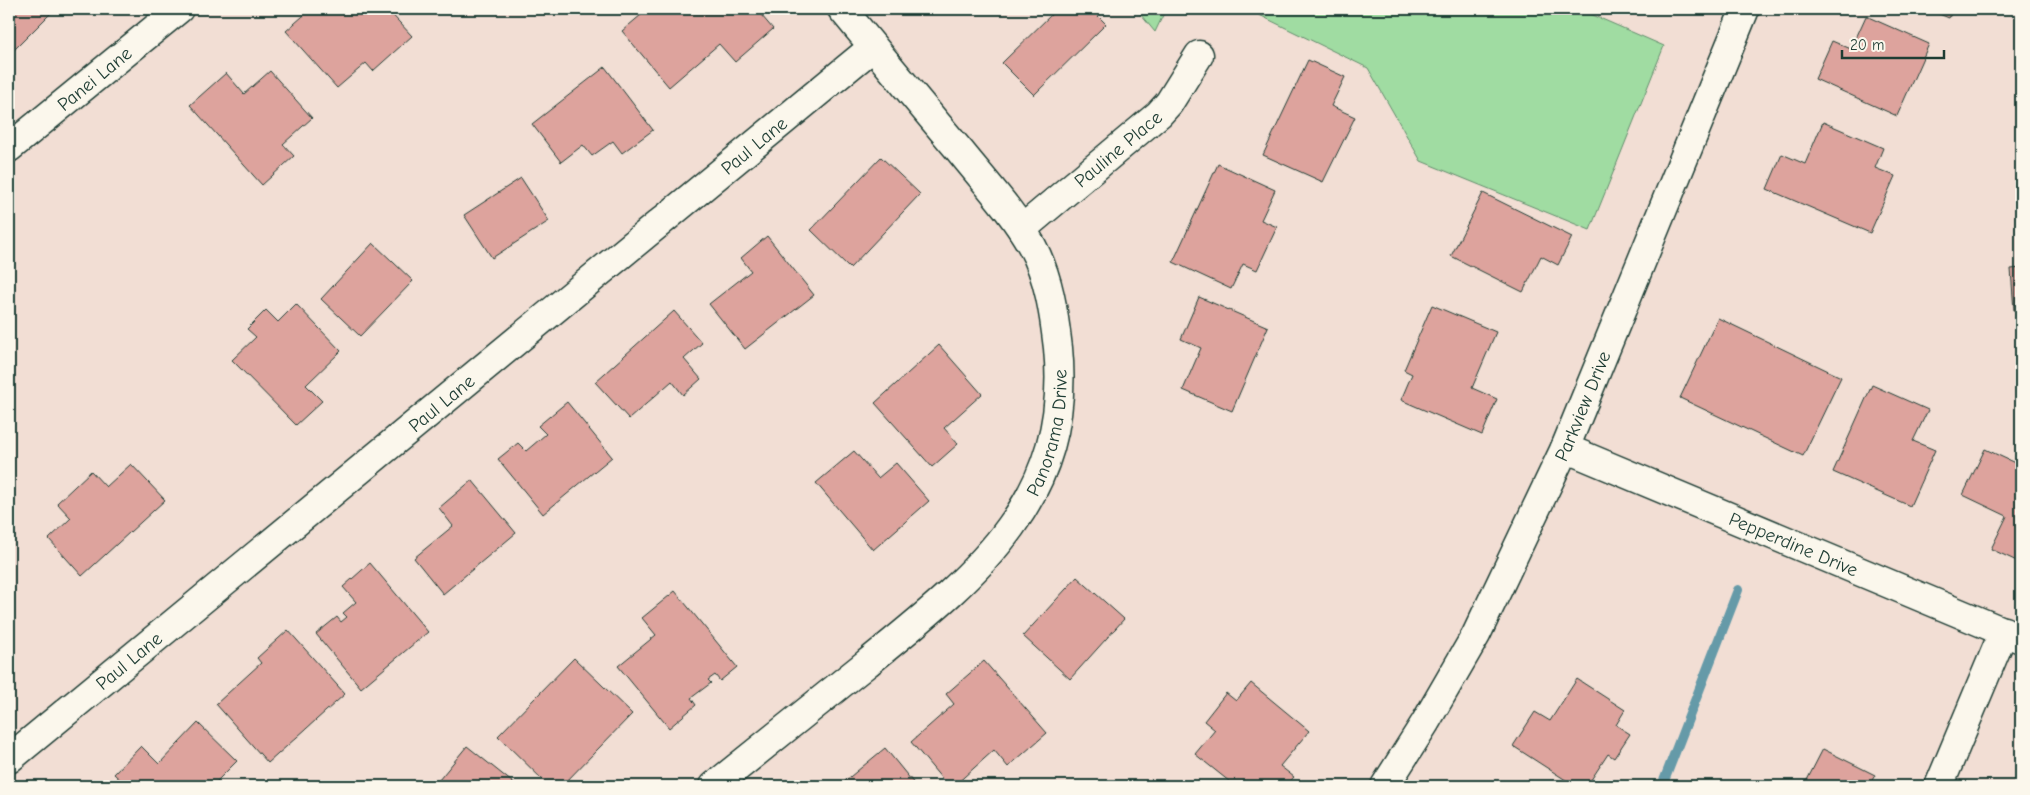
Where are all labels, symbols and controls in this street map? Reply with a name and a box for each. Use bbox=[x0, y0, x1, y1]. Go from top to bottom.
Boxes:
scale bar bbox=[1842, 28, 1945, 60]
text: 20 m bbox=[1850, 36, 1884, 54]
street label: Panei Lane bbox=[53, 42, 136, 116]
street label: Pauline Place bbox=[1070, 106, 1167, 192]
street label: Paul Lane bbox=[717, 112, 792, 180]
street label: Parkview Drive bbox=[1550, 348, 1616, 465]
street label: Panorama Drive bbox=[1022, 369, 1072, 500]
street label: Paul Lane bbox=[404, 370, 479, 437]
street label: Pepperdine Drive bbox=[1726, 508, 1861, 582]
street label: Paul Lane bbox=[92, 628, 167, 695]

